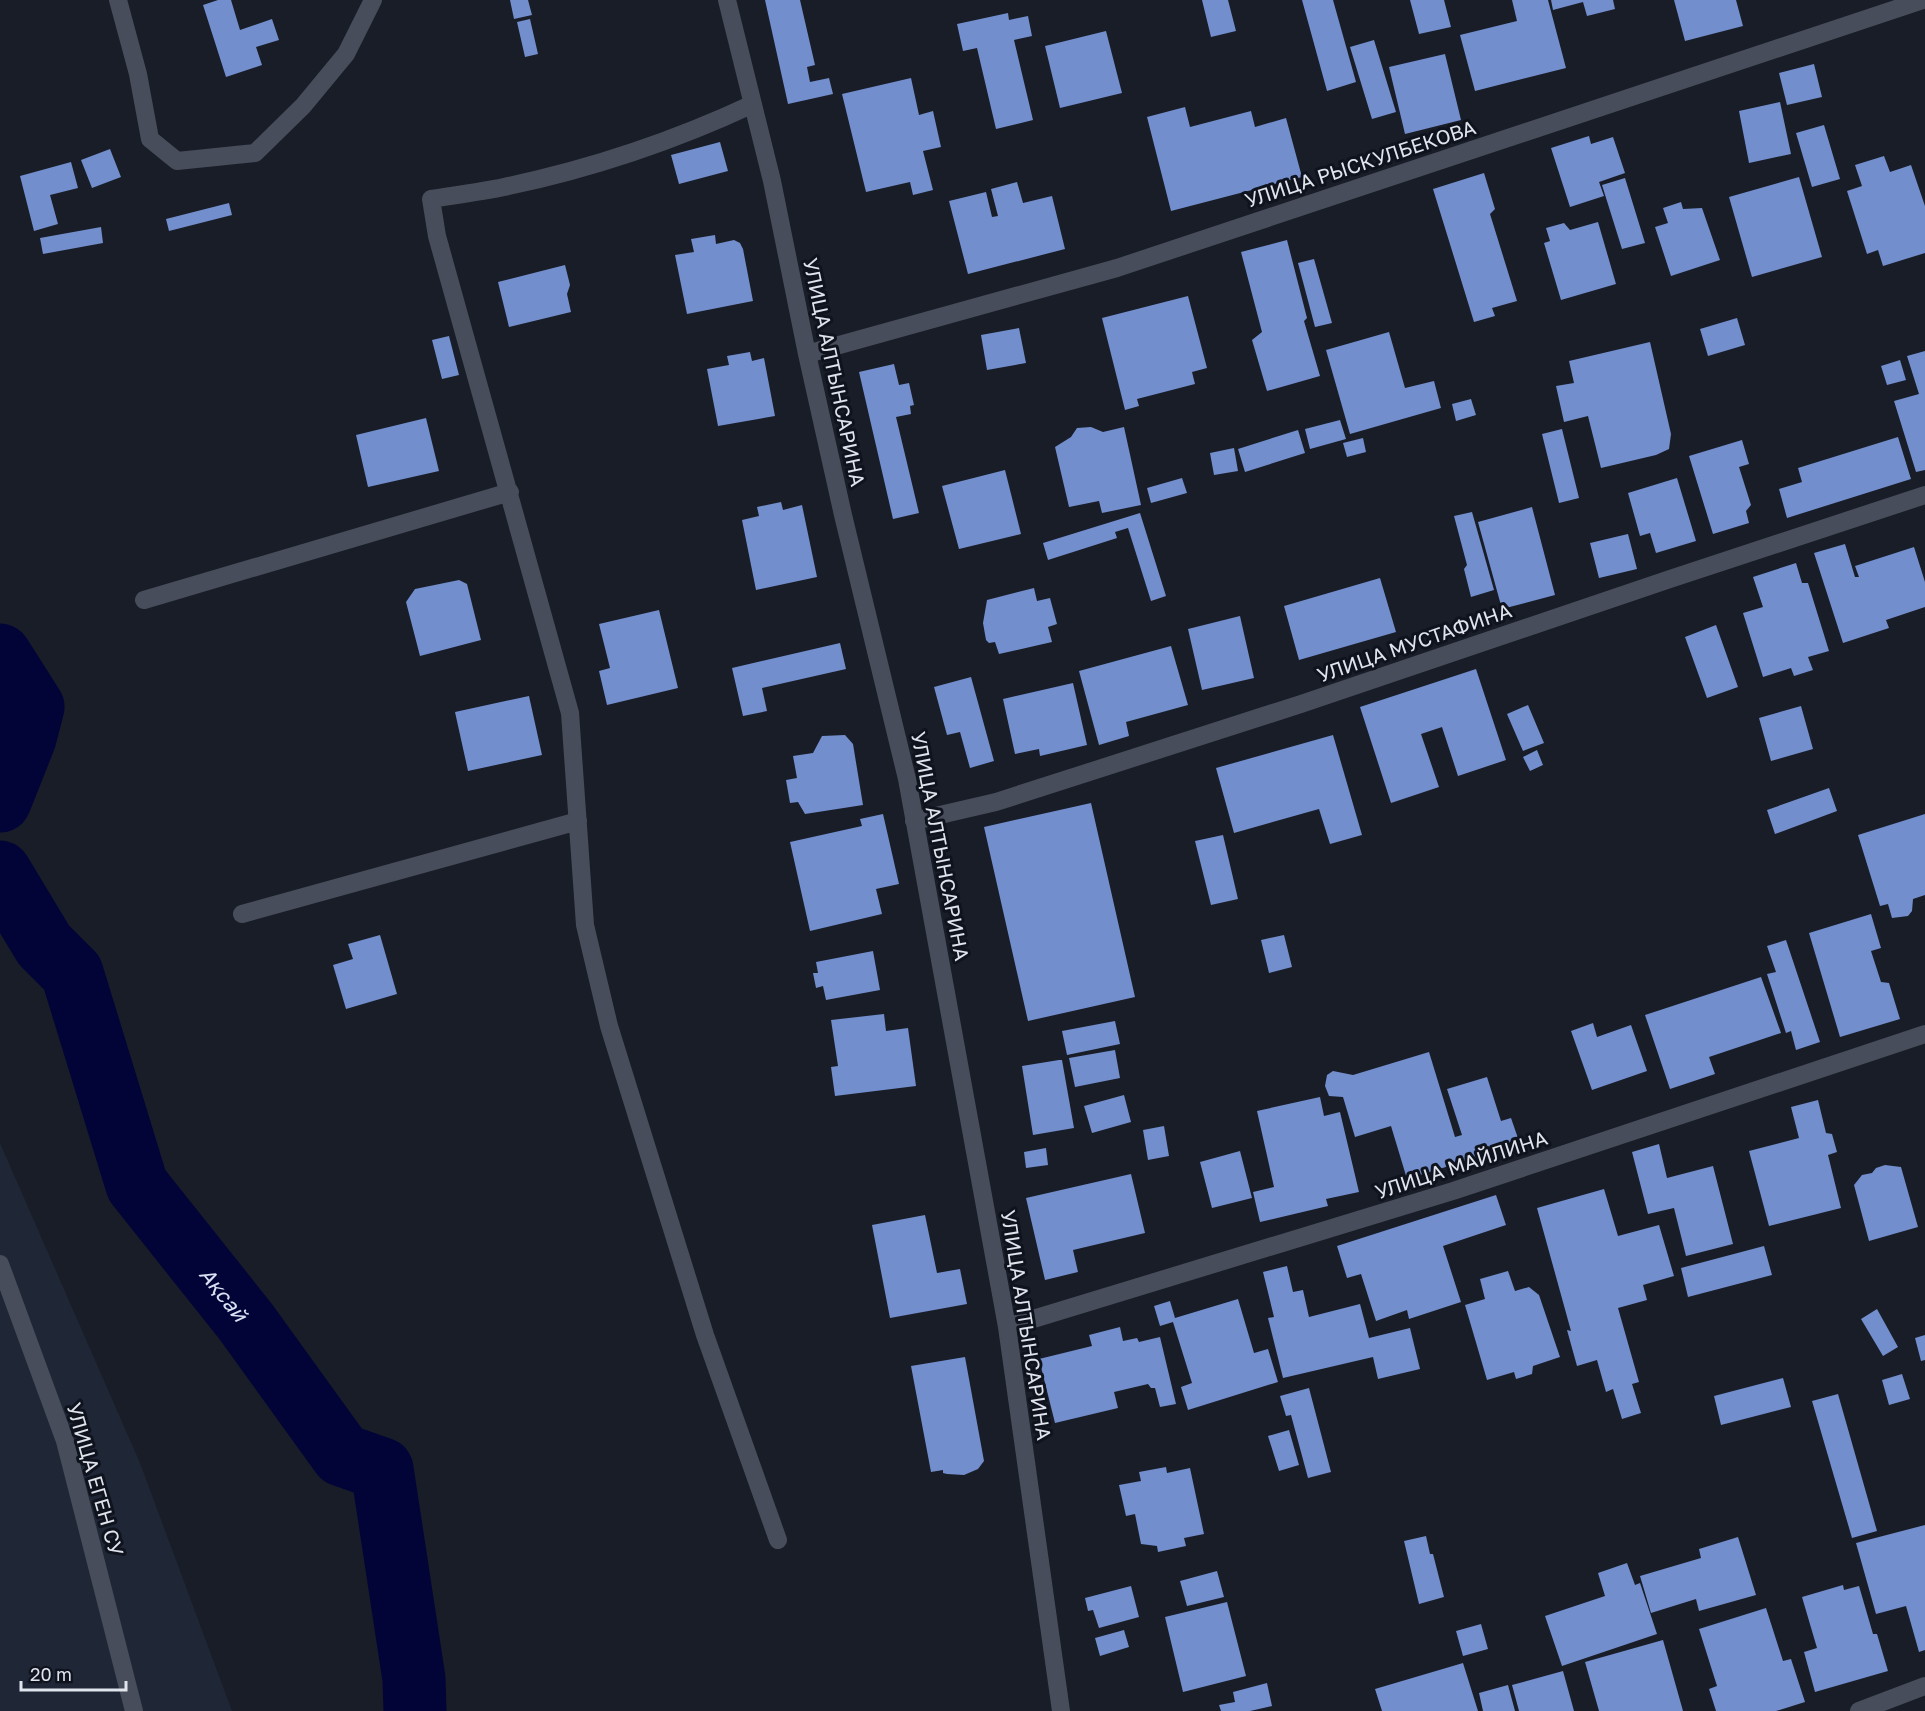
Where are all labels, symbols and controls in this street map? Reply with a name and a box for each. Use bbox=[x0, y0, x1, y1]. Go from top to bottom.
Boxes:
street label: УЛИЦА РЫСКУЛБЕКОВА bbox=[1241, 114, 1479, 212]
street label: УЛИЦА АЛТЫНСАРИНА bbox=[799, 256, 871, 488]
street label: УЛИЦА МУСТАФИНА bbox=[1314, 597, 1514, 687]
street label: УЛИЦА АЛТЫНСАРИНА bbox=[907, 729, 975, 963]
street label: УЛИЦА МАЙЛИНА bbox=[1372, 1125, 1550, 1203]
street label: УЛИЦА АЛТЫНСАРИНА bbox=[997, 1208, 1057, 1442]
water label: Ақсай bbox=[194, 1262, 254, 1327]
street label: УЛИЦА ЕГЕН СУ bbox=[63, 1400, 129, 1558]
scale bar bbox=[21, 1654, 126, 1692]
text: 20 m bbox=[30, 1663, 72, 1685]

